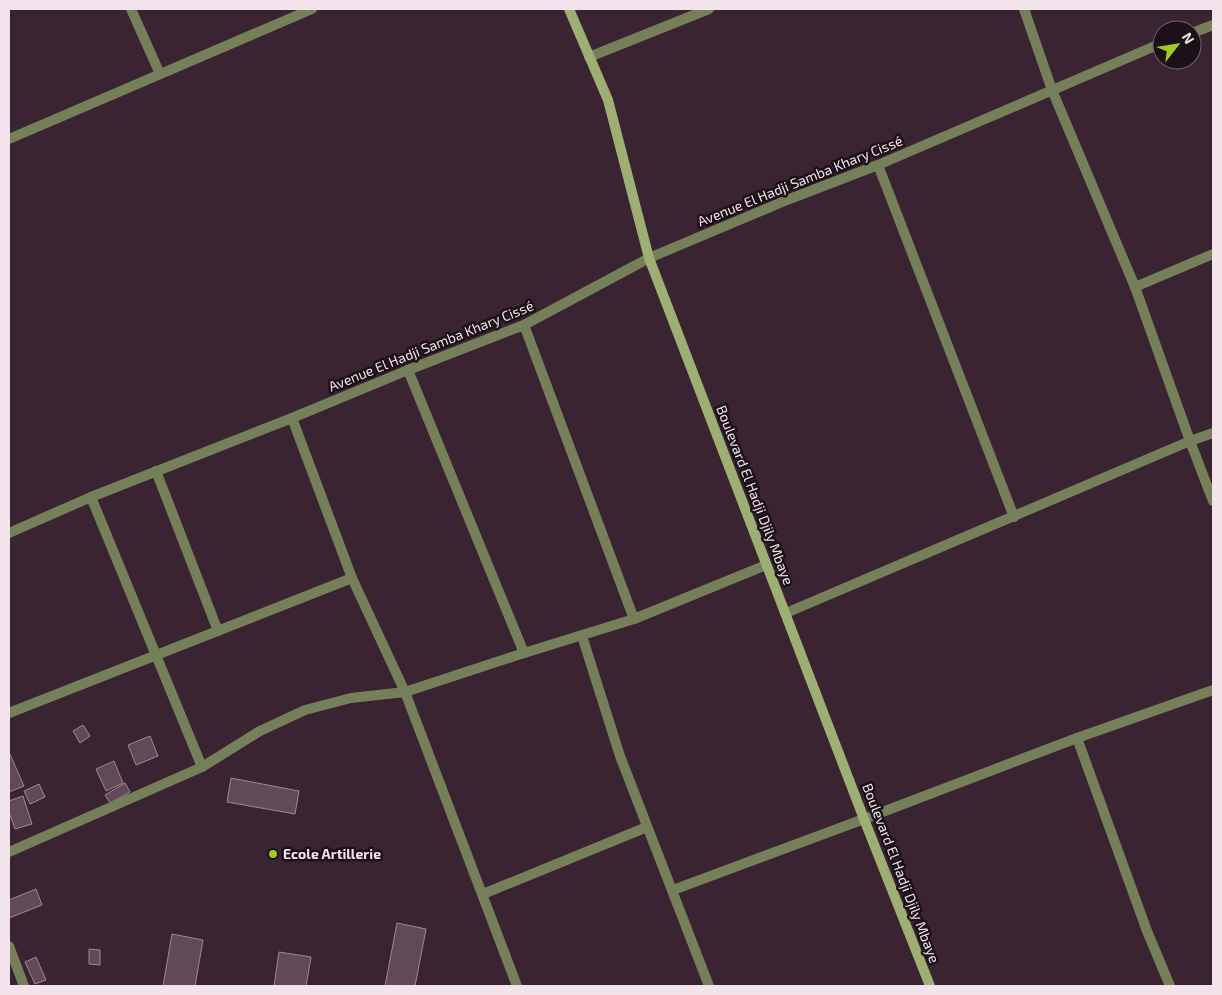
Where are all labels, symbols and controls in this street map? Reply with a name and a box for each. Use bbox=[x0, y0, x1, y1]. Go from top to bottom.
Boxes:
north arrow bbox=[1152, 20, 1202, 70]
text: N bbox=[1179, 29, 1198, 47]
street label: Avenue El Hadji Samba Khary Cissé bbox=[695, 132, 905, 230]
street label: Avenue El Hadji Samba Khary Cissé bbox=[326, 297, 536, 395]
street label: Boulevard El Hadji Djily Mbaye bbox=[713, 403, 798, 587]
street label: Boulevard El Hadji Djily Mbaye bbox=[859, 781, 944, 965]
place label: Ecole Artillerie bbox=[283, 845, 381, 862]
marker: Ecole Artillerie bbox=[267, 848, 279, 860]

